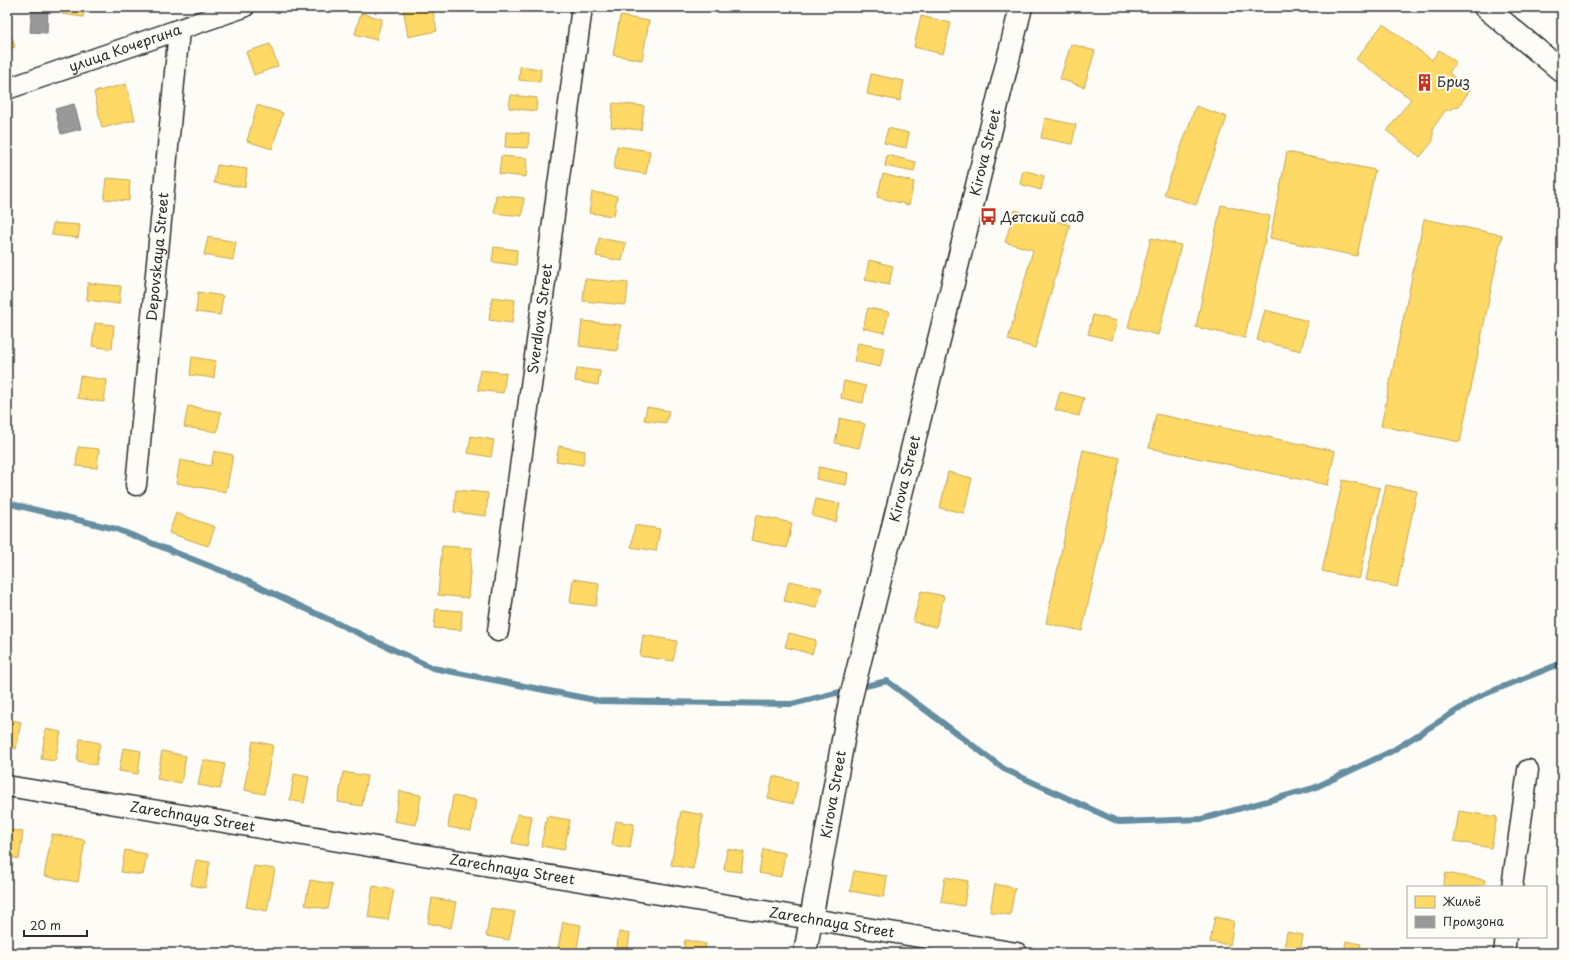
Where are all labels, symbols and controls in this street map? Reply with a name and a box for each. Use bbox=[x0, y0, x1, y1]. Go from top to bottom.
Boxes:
street label: улица Кочергина bbox=[66, 18, 184, 77]
place label: Бриз bbox=[1437, 71, 1470, 92]
building icon: Бриз bbox=[1414, 72, 1434, 92]
street label: Kirova Street bbox=[964, 106, 1006, 198]
street label: Depovskaya Street bbox=[141, 191, 174, 322]
place label: Детский сад bbox=[1000, 206, 1084, 227]
bus stop icon: Детский сад bbox=[978, 207, 998, 227]
street label: Sverdlova Street bbox=[522, 262, 557, 375]
street label: Kirova Street bbox=[883, 433, 925, 524]
street label: Kirova Street bbox=[815, 749, 851, 840]
street label: Zarechnaya Street bbox=[128, 795, 257, 837]
street label: Zarechnaya Street bbox=[448, 848, 577, 890]
legend bbox=[1407, 886, 1547, 938]
text: Жильё bbox=[1442, 892, 1481, 910]
street label: Zarechnaya Street bbox=[768, 901, 896, 943]
scale bar bbox=[24, 912, 87, 938]
text: Промзона bbox=[1443, 912, 1505, 930]
text: 20 m bbox=[30, 916, 61, 934]

